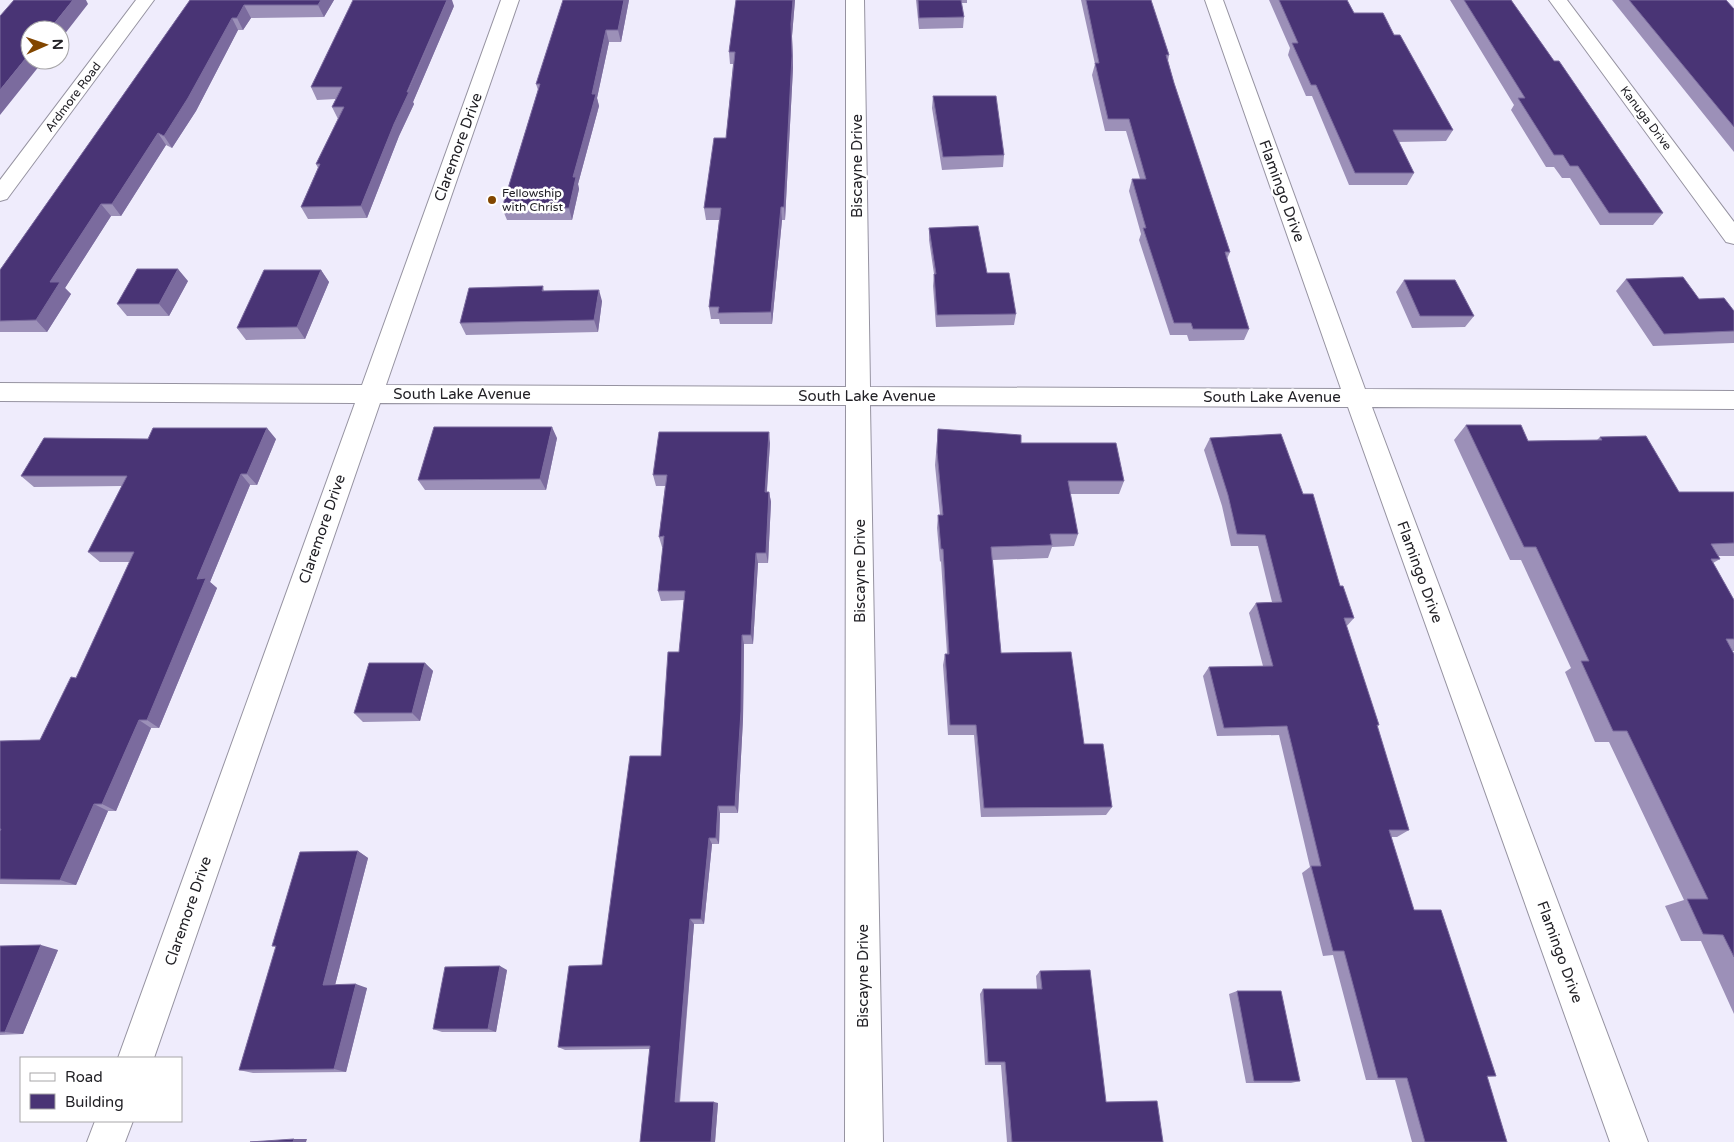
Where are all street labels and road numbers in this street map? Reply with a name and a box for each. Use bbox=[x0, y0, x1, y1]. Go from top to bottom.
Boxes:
street label: Ardmore Road bbox=[42, 59, 104, 135]
street label: Kanuga Drive bbox=[1617, 83, 1675, 153]
street label: Claremore Drive bbox=[430, 90, 486, 204]
street label: Biscayne Drive bbox=[848, 114, 866, 218]
street label: Flamingo Drive bbox=[1255, 138, 1309, 244]
street label: South Lake Avenue bbox=[393, 385, 531, 403]
street label: South Lake Avenue bbox=[798, 387, 936, 405]
street label: South Lake Avenue bbox=[1203, 388, 1341, 406]
street label: Claremore Drive bbox=[295, 472, 349, 586]
street label: Biscayne Drive bbox=[851, 519, 869, 623]
street label: Flamingo Drive bbox=[1393, 519, 1447, 625]
street label: Claremore Drive bbox=[161, 854, 215, 968]
street label: Flamingo Drive bbox=[1533, 899, 1587, 1005]
street label: Biscayne Drive bbox=[854, 924, 872, 1028]

